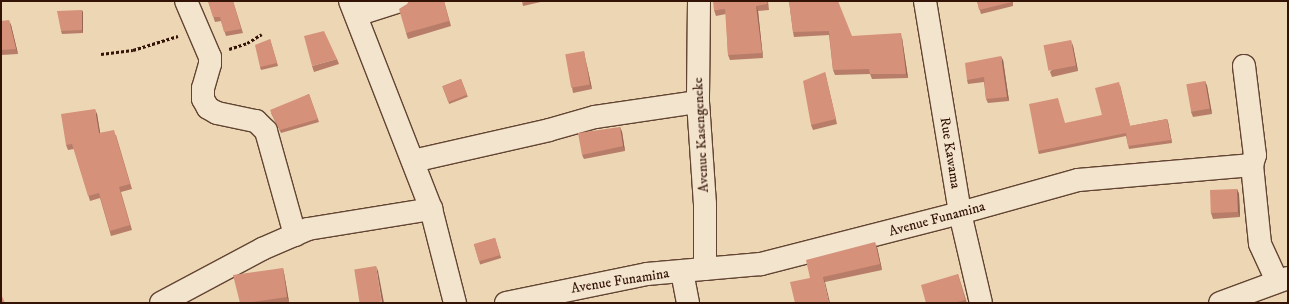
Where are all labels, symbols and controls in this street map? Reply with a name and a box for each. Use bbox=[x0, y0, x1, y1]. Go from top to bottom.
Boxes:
street label: Avenue Kasengeneke bbox=[690, 77, 712, 193]
street label: Rue Kawama bbox=[936, 116, 964, 190]
street label: Avenue Funamina bbox=[887, 198, 987, 240]
street label: Avenue Funamina bbox=[570, 265, 670, 297]

